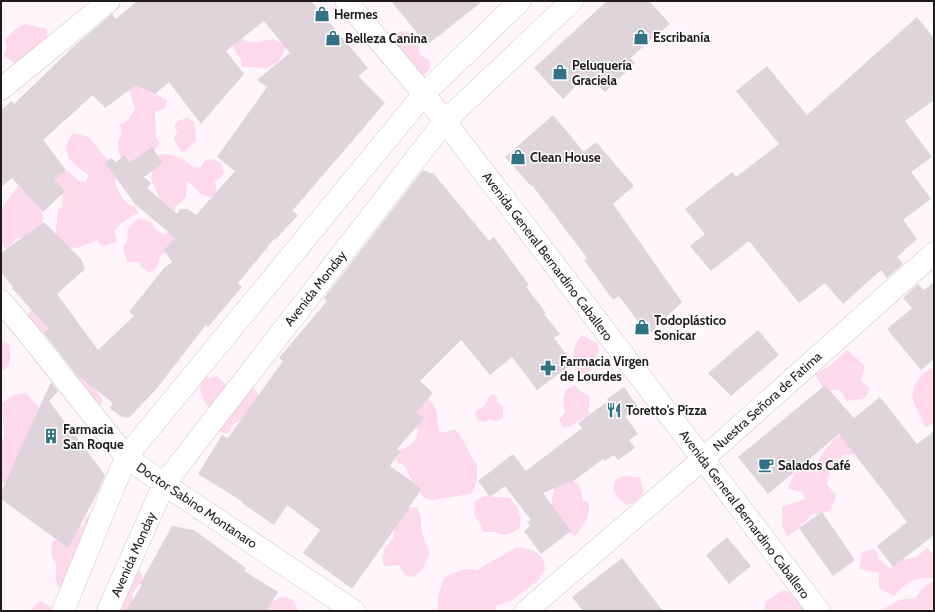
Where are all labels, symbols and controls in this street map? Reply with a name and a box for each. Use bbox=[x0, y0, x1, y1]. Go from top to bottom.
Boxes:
shop icon: Hermes bbox=[313, 5, 331, 23]
place label: Hermes bbox=[334, 6, 378, 22]
shop icon: Escribanía bbox=[632, 28, 650, 46]
shop icon: Belleza Canina bbox=[324, 29, 342, 47]
place label: Escribanía bbox=[653, 29, 710, 45]
place label: Belleza Canina bbox=[345, 30, 428, 46]
place label: Peluquería Graciela bbox=[572, 57, 633, 88]
shop icon: Peluquería Graciela bbox=[551, 63, 569, 81]
shop icon: Clean House bbox=[509, 148, 527, 166]
place label: Clean House bbox=[530, 149, 601, 165]
street label: Avenida General Bernardino Caballero bbox=[479, 168, 617, 344]
street label: Avenida Monday bbox=[281, 247, 350, 329]
place label: Todoplástico Sonicar bbox=[654, 312, 727, 343]
shop icon: Todoplástico Sonicar bbox=[633, 318, 651, 336]
street label: Nuestra Señora de Fatima bbox=[709, 347, 825, 454]
place label: Farmacia Virgen de Lourdes bbox=[560, 353, 649, 384]
pharmacy icon: Farmacia Virgen de Lourdes bbox=[539, 359, 557, 377]
restaurant icon: Toretto's Pizza bbox=[605, 401, 623, 419]
place label: Toretto's Pizza bbox=[626, 402, 707, 418]
place label: Farmacia San Roque bbox=[63, 421, 124, 452]
street label: Avenida General Bernardino Caballero bbox=[676, 426, 814, 602]
building icon: Farmacia San Roque bbox=[42, 427, 60, 445]
cafe icon: Salados Café bbox=[757, 456, 775, 474]
place label: Salados Café bbox=[778, 457, 851, 473]
street label: Doctor Sabino Montanaro bbox=[134, 459, 260, 551]
street label: Avenida Monday bbox=[107, 509, 159, 599]

